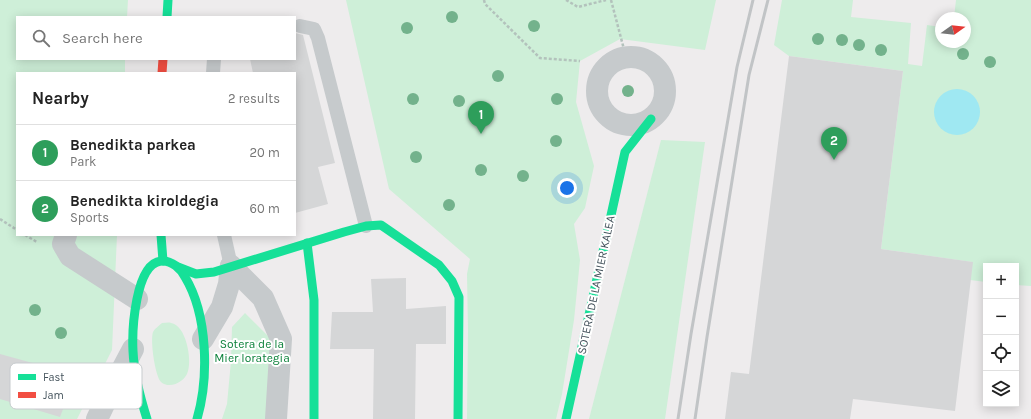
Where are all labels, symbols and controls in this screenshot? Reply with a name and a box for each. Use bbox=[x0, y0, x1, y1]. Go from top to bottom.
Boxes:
north arrow bbox=[935, 12, 971, 48]
search box bbox=[16, 16, 296, 60]
icon: search bbox=[30, 27, 52, 49]
text: Search here bbox=[62, 29, 143, 47]
text: Nearby bbox=[32, 88, 89, 108]
text: 2 results bbox=[228, 91, 280, 106]
pin: 1 bbox=[468, 101, 494, 134]
pin: 2 bbox=[821, 127, 847, 160]
text: Benedikta parkea bbox=[70, 136, 196, 154]
text: 1 bbox=[43, 145, 47, 160]
text: 20 m bbox=[250, 145, 280, 160]
text: Park bbox=[70, 154, 96, 169]
your location bbox=[557, 178, 577, 198]
text: Benedikta kiroldegia bbox=[70, 192, 219, 210]
text: 2 bbox=[41, 201, 49, 216]
text: 60 m bbox=[250, 201, 280, 216]
text: Sports bbox=[70, 210, 109, 225]
street label: SOTERA DE LA MIER KALEA bbox=[574, 214, 618, 356]
map controls bbox=[983, 263, 1019, 407]
button: + bbox=[983, 263, 1019, 299]
button: − bbox=[983, 299, 1019, 335]
button: locate bbox=[983, 335, 1019, 371]
park label: Sotera de la Mier lorategia bbox=[214, 337, 290, 365]
legend bbox=[10, 363, 142, 409]
text: Fast bbox=[43, 371, 64, 384]
button: layers bbox=[983, 371, 1019, 407]
text: Jam bbox=[43, 389, 64, 402]

